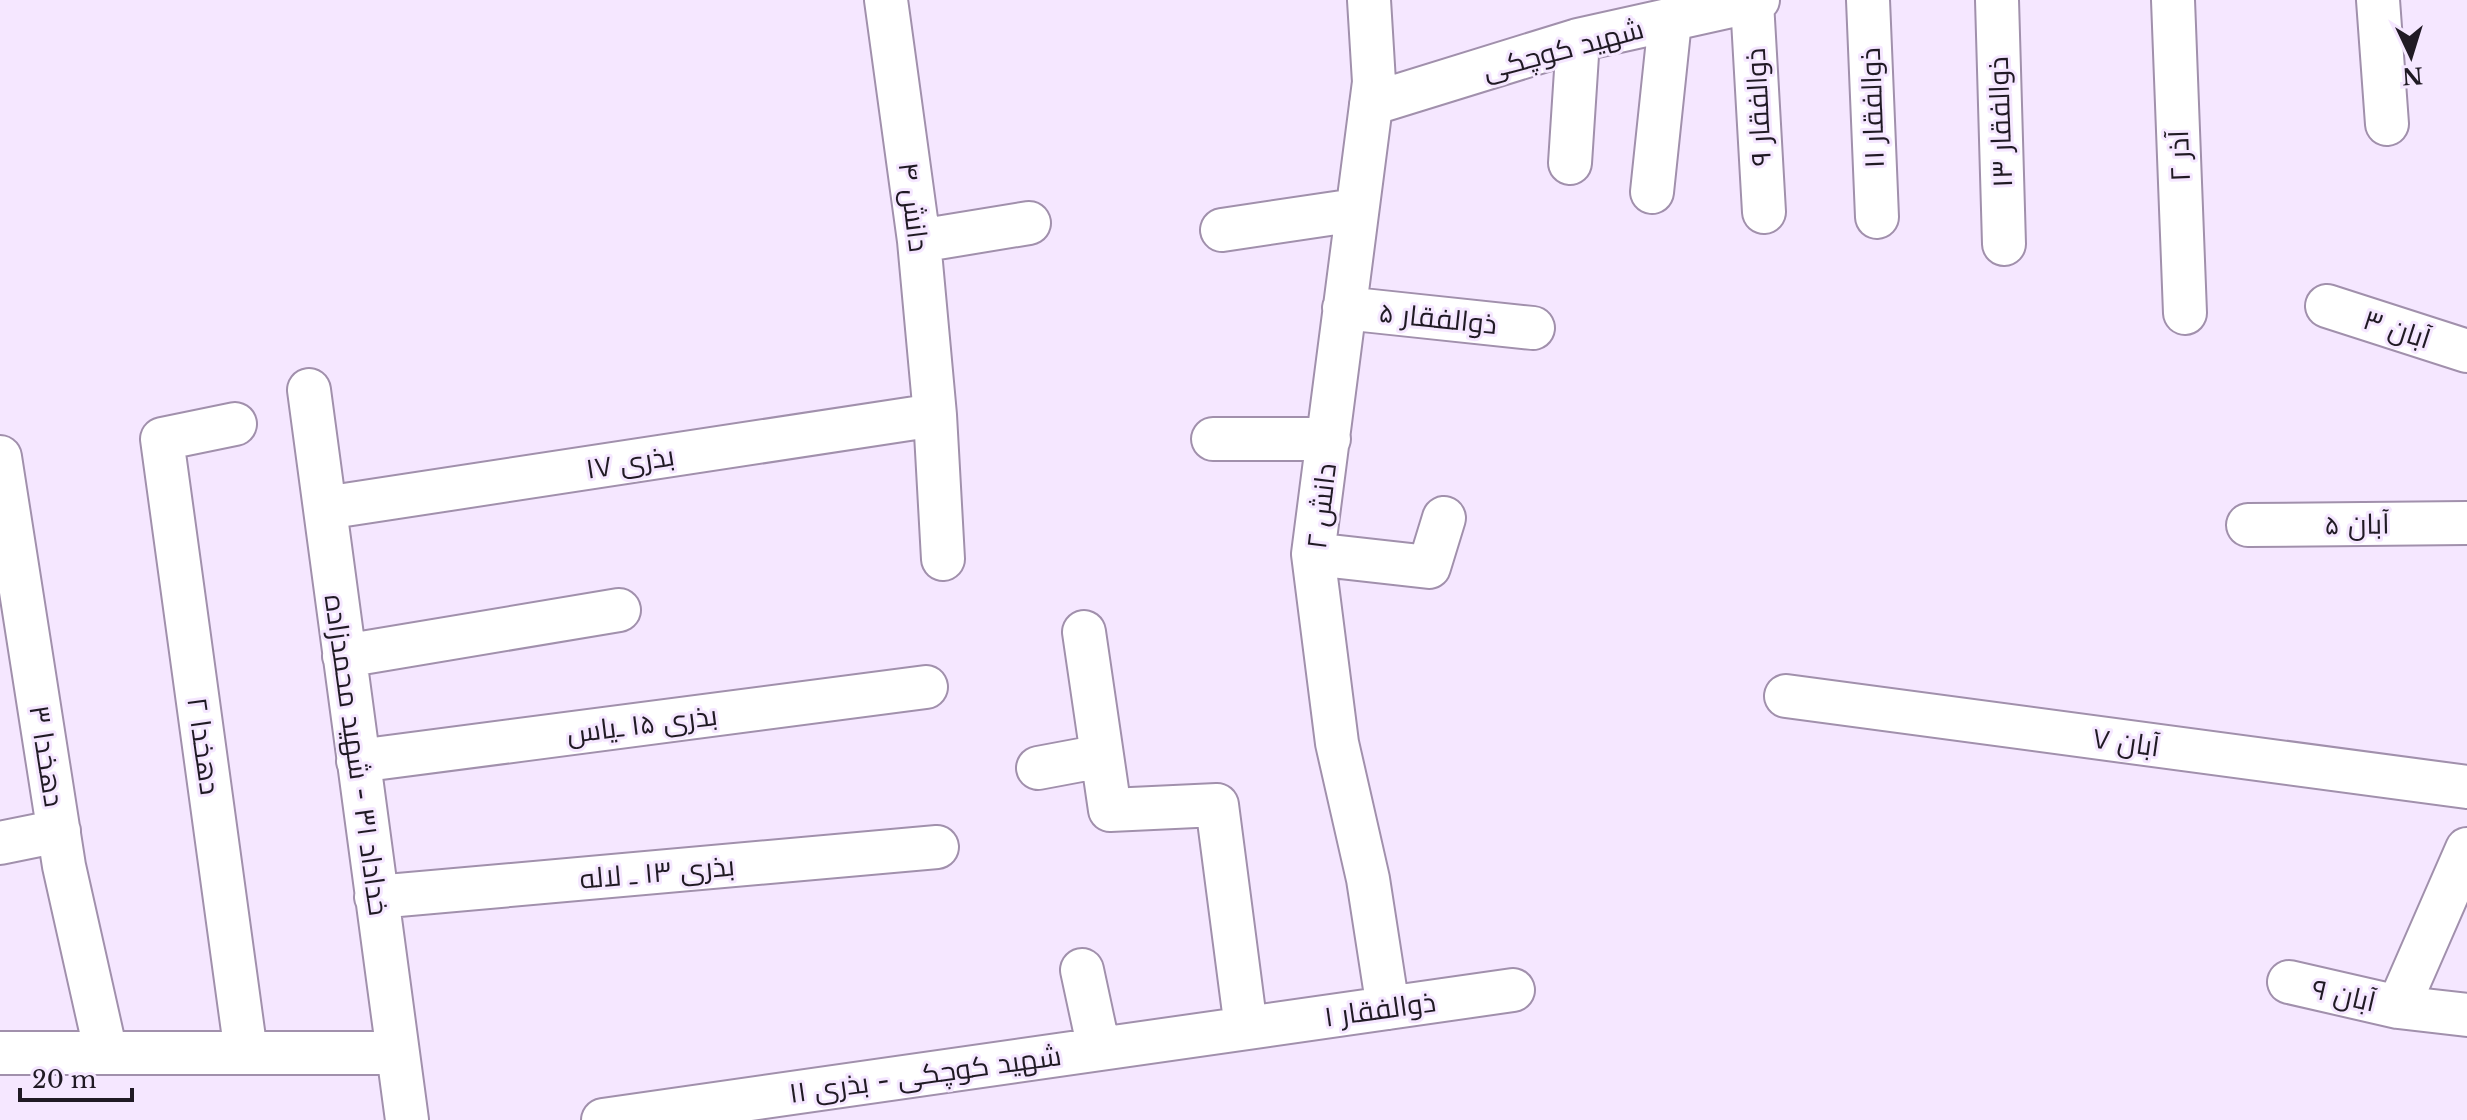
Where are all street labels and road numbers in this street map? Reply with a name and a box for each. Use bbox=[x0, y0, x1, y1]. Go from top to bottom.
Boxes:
street label: شهید کوچکی bbox=[1479, 11, 1648, 89]
street label: ذوالفقار ۹ bbox=[1738, 47, 1779, 167]
street label: ذوالفقار ۱۱ bbox=[1853, 47, 1892, 169]
street label: ذوالفقار ۱۳ bbox=[1981, 56, 2020, 188]
street label: آذر ۲ bbox=[2161, 129, 2198, 182]
street label: دانش ۴ bbox=[891, 160, 936, 254]
street label: ذوالفقار ۵ bbox=[1377, 295, 1499, 342]
street label: آبان ۳ bbox=[2359, 302, 2435, 357]
street label: بذری ۱۷ bbox=[583, 438, 677, 487]
street label: دانش ۲ bbox=[1299, 461, 1344, 551]
street label: آبان ۵ bbox=[2324, 506, 2390, 543]
street label: خداداد ۳۱ - شهید محمدزاده bbox=[317, 592, 396, 918]
street label: دهخدا ۲ bbox=[179, 695, 228, 797]
street label: بذری ۱۵ ـ‌یاس bbox=[565, 698, 719, 751]
street label: دهخدا ۳ bbox=[21, 703, 72, 809]
street label: آبان ۷ bbox=[2090, 720, 2162, 765]
street label: بذری ۱۳ ـ لاله bbox=[578, 848, 736, 897]
street label: آبان ۹ bbox=[2309, 971, 2380, 1020]
street label: ذوالفقار ۱ bbox=[1322, 984, 1438, 1035]
street label: شهید کوچکی - بذری ۱۱ bbox=[787, 1038, 1064, 1112]

